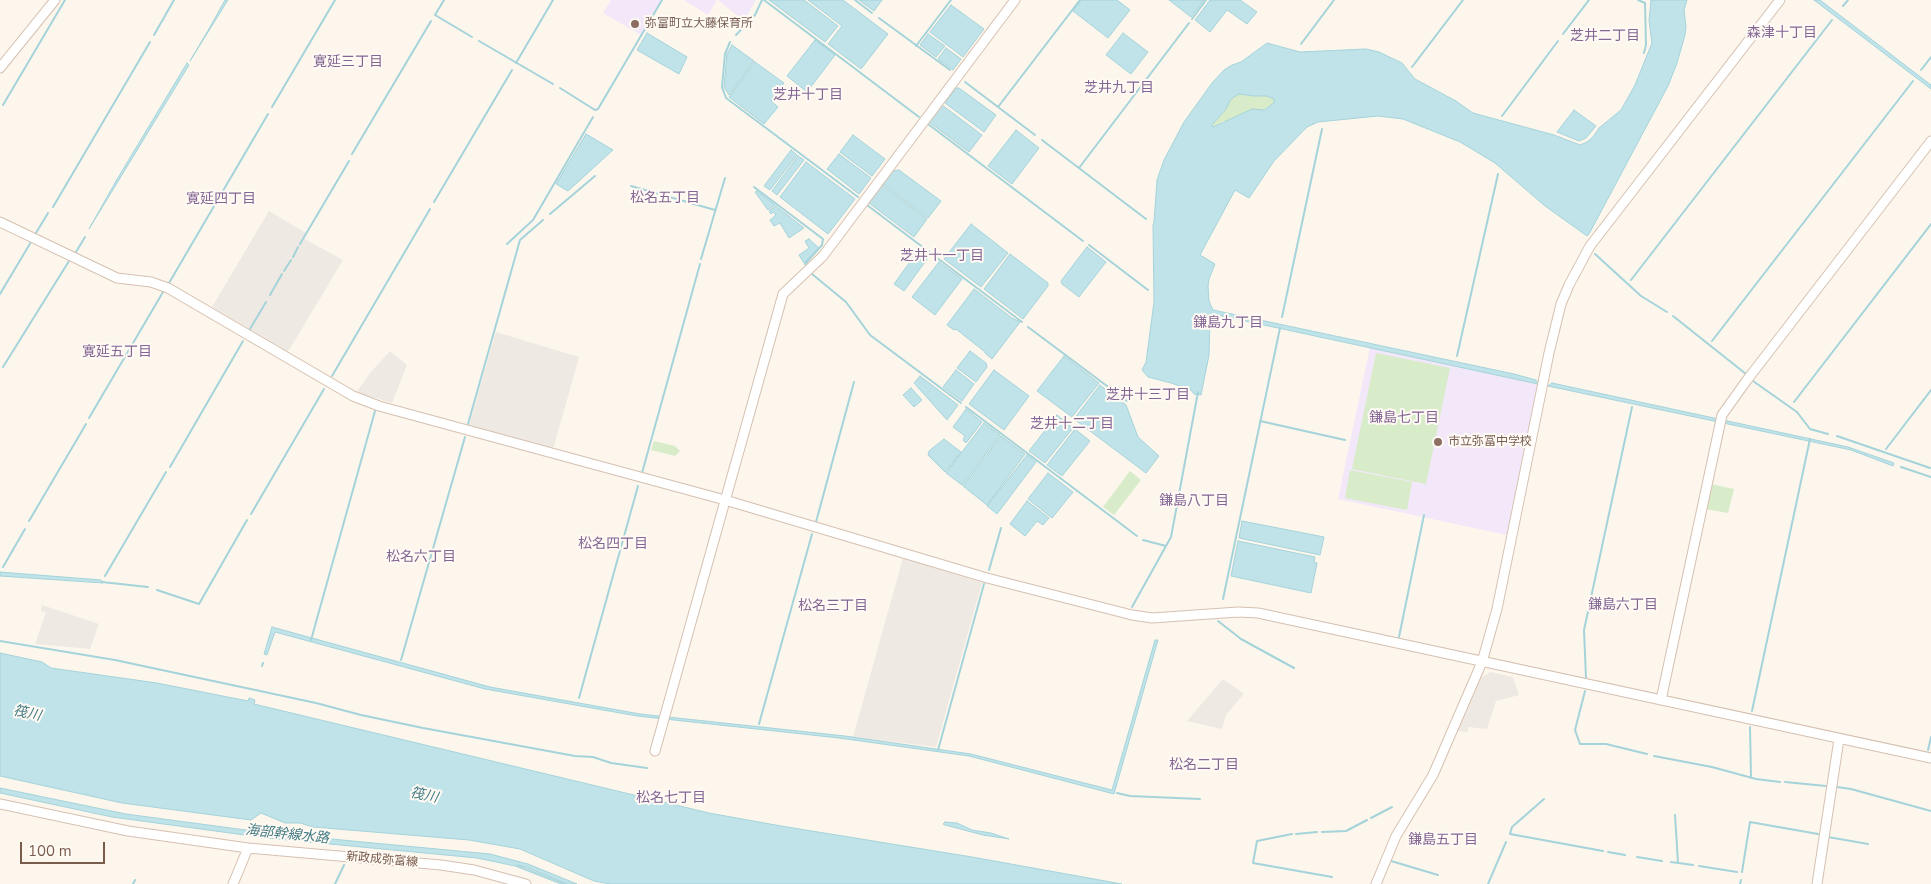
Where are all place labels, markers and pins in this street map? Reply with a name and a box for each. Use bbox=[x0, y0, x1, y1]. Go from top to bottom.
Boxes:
place label: 弥富町立大藤保育所 bbox=[645, 17, 753, 31]
marker: 弥富町立大藤保育所 bbox=[629, 18, 641, 30]
place label: 市立弥冨中学校 bbox=[1448, 435, 1532, 449]
marker: 市立弥冨中学校 bbox=[1432, 436, 1444, 448]

